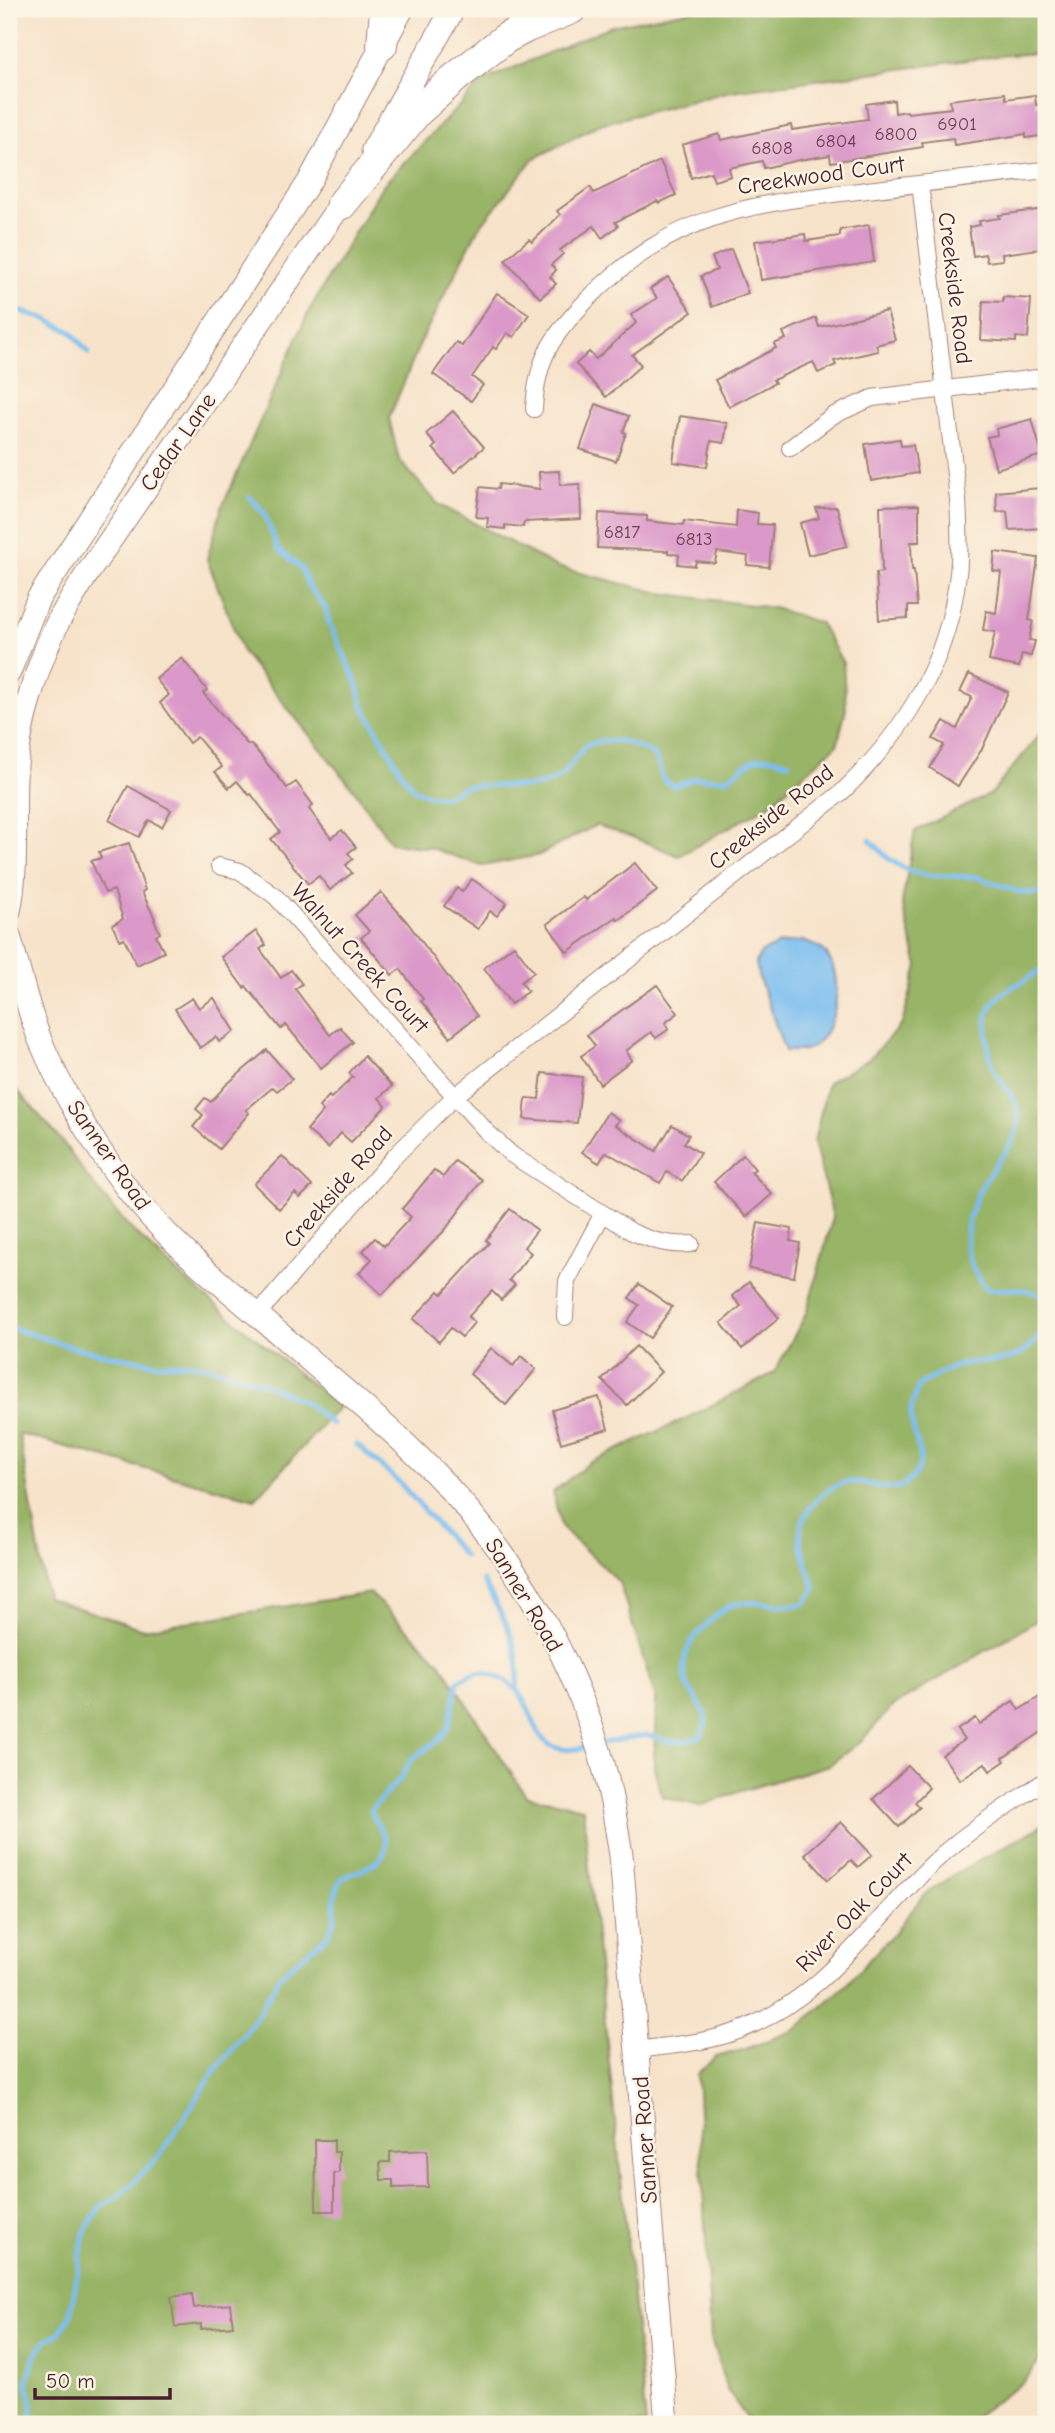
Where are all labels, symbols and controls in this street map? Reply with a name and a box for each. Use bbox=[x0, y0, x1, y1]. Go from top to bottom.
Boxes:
house number: 6901 bbox=[937, 113, 977, 135]
house number: 6800 bbox=[874, 123, 918, 145]
house number: 6804 bbox=[816, 130, 856, 152]
house number: 6808 bbox=[751, 137, 793, 159]
street label: Creekwood Court bbox=[736, 150, 908, 200]
street label: Creekside Road bbox=[932, 211, 978, 365]
street label: Cedar Lane bbox=[134, 388, 222, 496]
house number: 6817 bbox=[604, 521, 640, 543]
house number: 6813 bbox=[675, 528, 713, 550]
street label: Creekside Road bbox=[703, 758, 839, 876]
street label: Walnut Creek Court bbox=[286, 877, 435, 1040]
street label: Sanner Road bbox=[61, 1095, 157, 1215]
street label: Creekside Road bbox=[278, 1120, 398, 1254]
street label: Sanner Road bbox=[479, 1533, 569, 1657]
street label: River Oak Court bbox=[790, 1846, 919, 1977]
street label: Sanner Road bbox=[627, 2075, 663, 2205]
scale bar bbox=[35, 2356, 170, 2400]
text: 50 m bbox=[46, 2369, 95, 2393]

